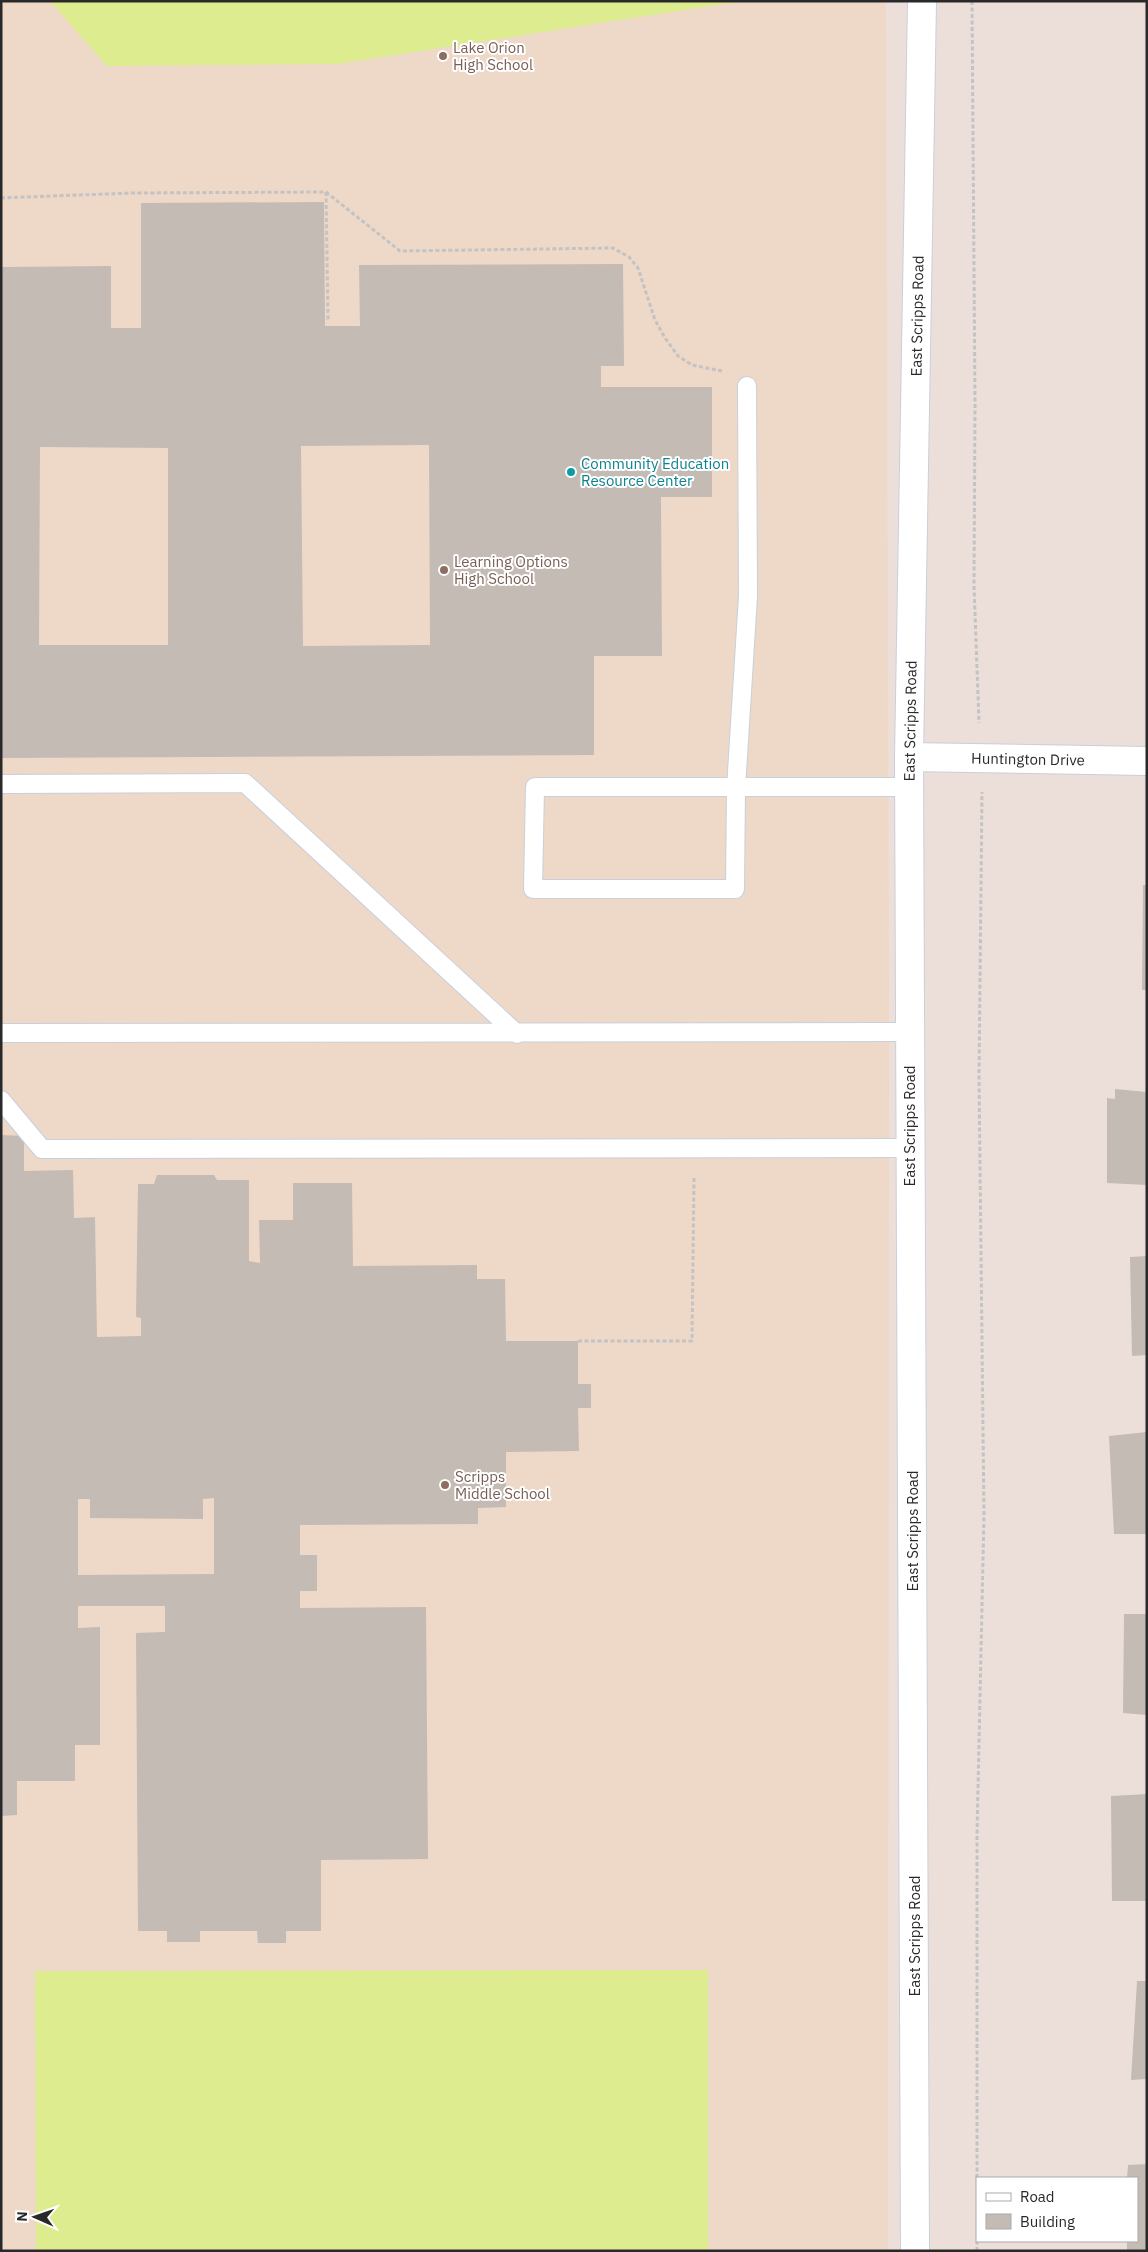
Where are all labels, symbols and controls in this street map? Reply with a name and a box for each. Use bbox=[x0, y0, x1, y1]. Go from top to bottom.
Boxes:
place label: Lake Orion High School bbox=[453, 38, 533, 74]
marker: Lake Orion High School bbox=[437, 50, 449, 62]
street label: East Scripps Road bbox=[906, 255, 928, 377]
place label: Community Education Resource Center bbox=[581, 454, 729, 490]
marker: Community Education Resource Center bbox=[565, 466, 577, 478]
place label: Learning Options High School bbox=[454, 552, 568, 588]
marker: Learning Options High School bbox=[438, 564, 450, 576]
street label: East Scripps Road bbox=[899, 660, 921, 782]
street label: Huntington Drive bbox=[971, 749, 1085, 769]
street label: East Scripps Road bbox=[900, 1065, 919, 1187]
place label: Scripps Middle School bbox=[455, 1467, 550, 1503]
street label: East Scripps Road bbox=[903, 1470, 922, 1592]
marker: Scripps Middle School bbox=[439, 1479, 451, 1491]
street label: East Scripps Road bbox=[905, 1875, 924, 1997]
legend bbox=[976, 2177, 1138, 2242]
text: Road bbox=[1020, 2187, 1055, 2206]
north arrow bbox=[10, 2192, 60, 2242]
text: N bbox=[13, 2211, 31, 2222]
text: Building bbox=[1020, 2212, 1075, 2231]

